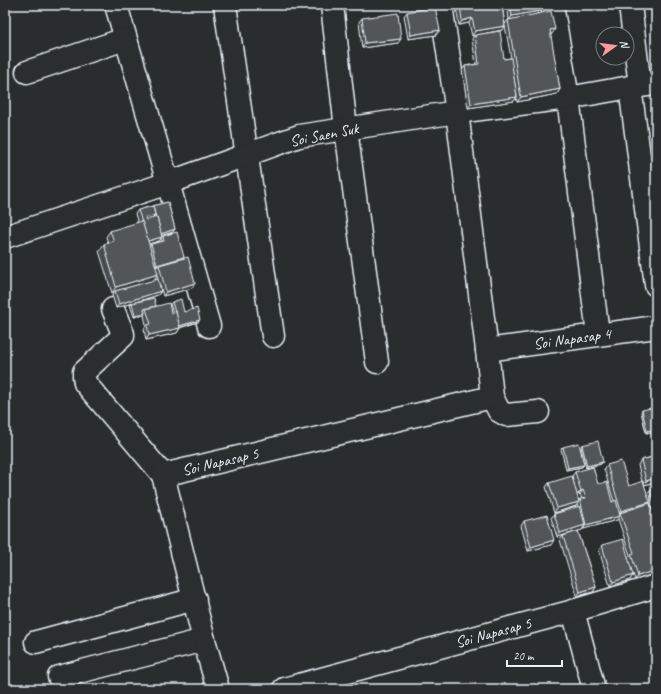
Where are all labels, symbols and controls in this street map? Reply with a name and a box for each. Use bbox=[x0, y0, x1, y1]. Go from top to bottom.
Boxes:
north arrow bbox=[595, 26, 635, 66]
text: N bbox=[617, 39, 633, 51]
street label: Soi Saen Suk bbox=[288, 118, 361, 151]
street label: Soi Napasap 4 bbox=[532, 323, 614, 354]
street label: Soi Napasap 5 bbox=[180, 443, 261, 480]
street label: Soi Napasap 5 bbox=[453, 613, 534, 653]
scale bar bbox=[507, 642, 562, 668]
text: 20 m bbox=[513, 648, 535, 664]

